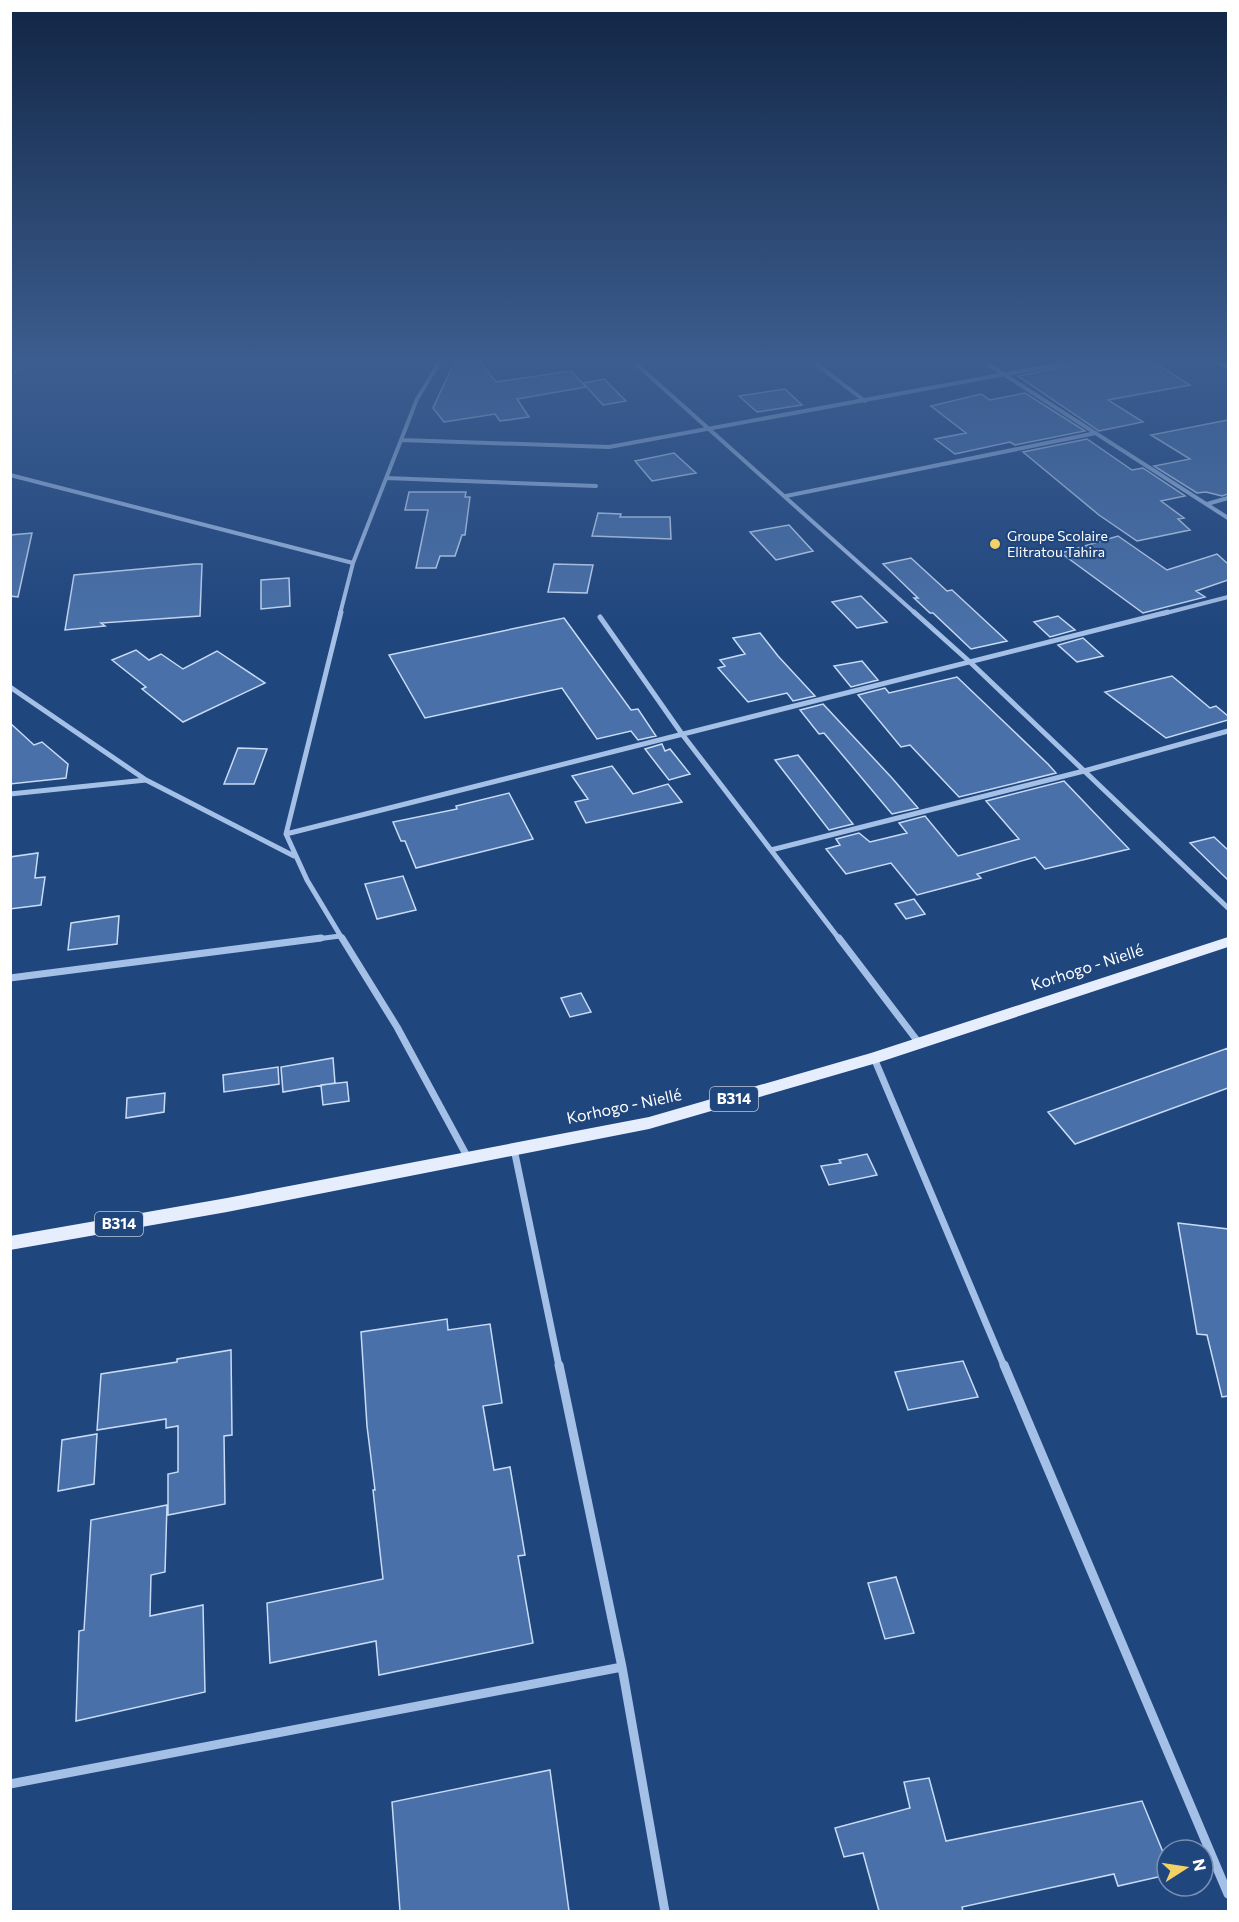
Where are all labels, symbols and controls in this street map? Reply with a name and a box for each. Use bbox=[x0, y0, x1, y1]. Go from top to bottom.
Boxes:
place label: Groupe Scolaire Elitratou Tahira bbox=[1007, 527, 1108, 560]
marker: Groupe Scolaire Elitratou Tahira bbox=[988, 537, 1002, 551]
street label: Korhogo - Niellé bbox=[1028, 939, 1145, 994]
street label: Korhogo - Niellé bbox=[565, 1084, 683, 1127]
road number: B314 bbox=[710, 1087, 758, 1111]
road number: B314 bbox=[95, 1212, 143, 1236]
north arrow bbox=[1155, 1838, 1215, 1898]
text: N bbox=[1190, 1857, 1211, 1873]

